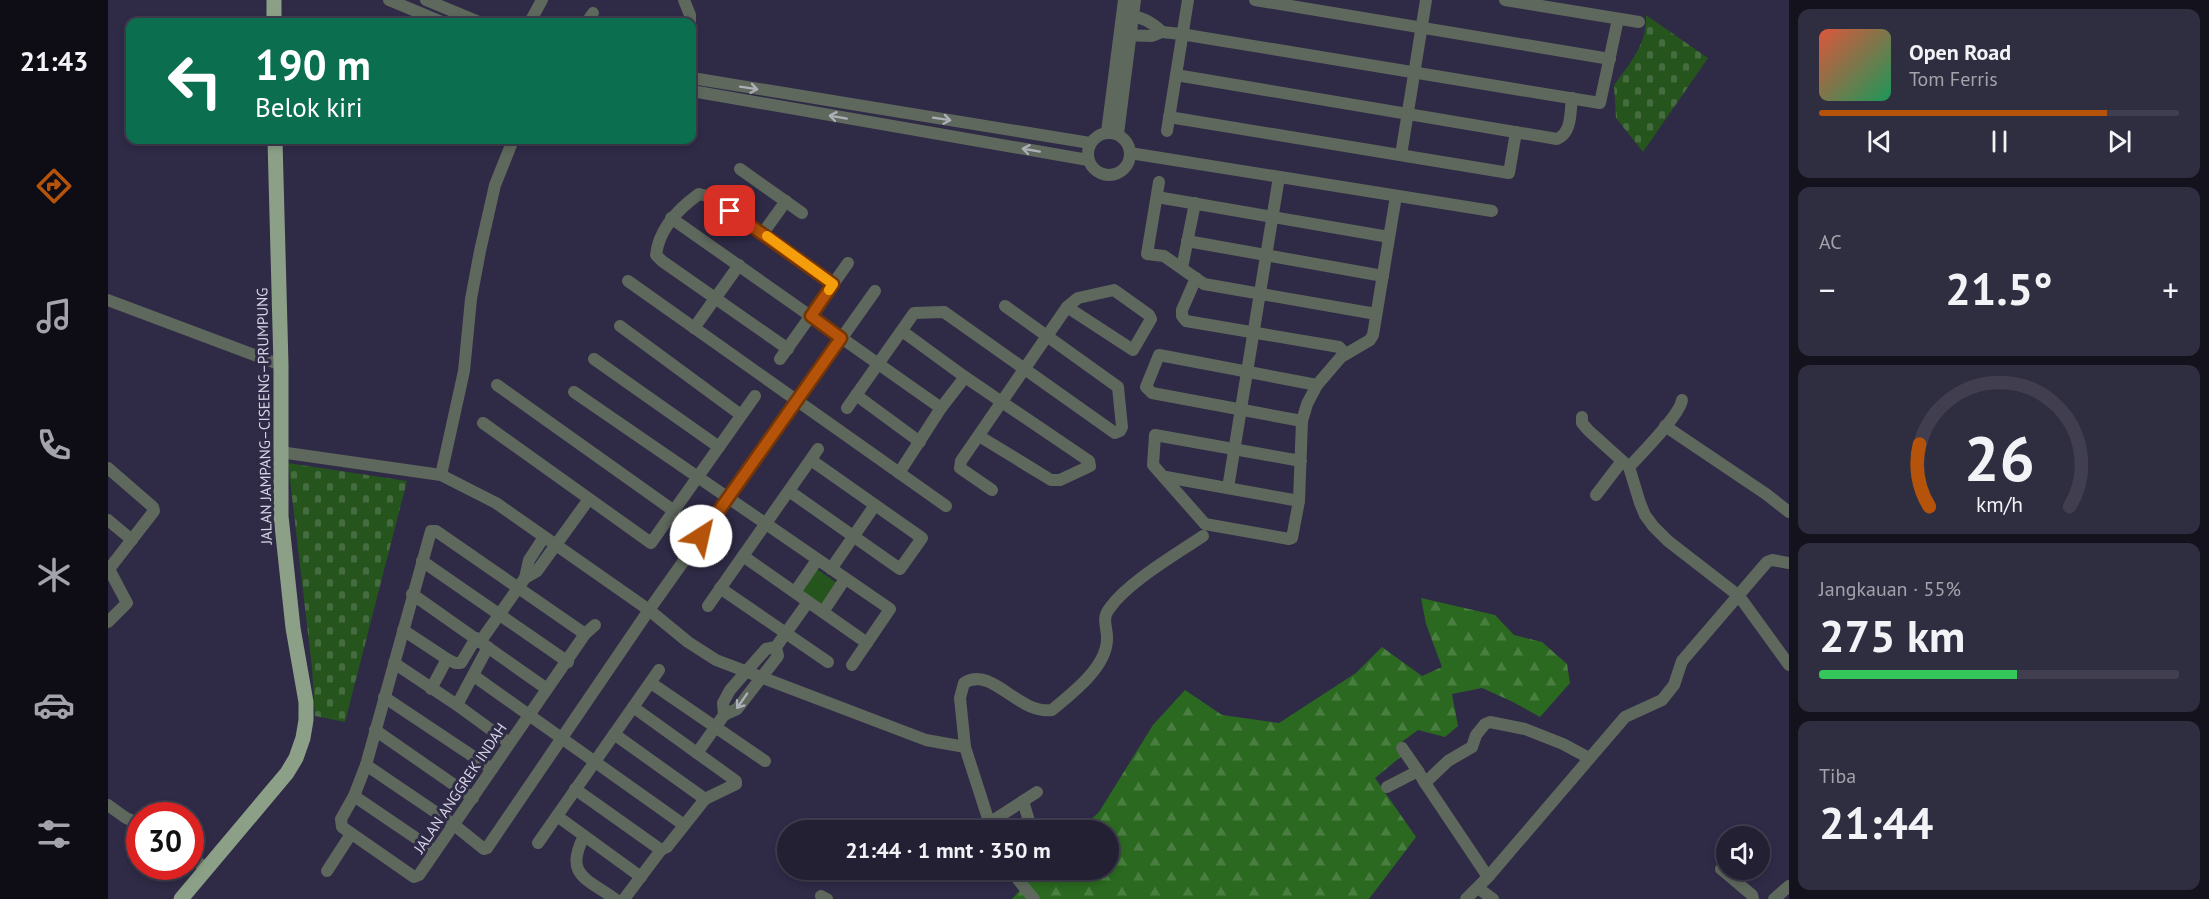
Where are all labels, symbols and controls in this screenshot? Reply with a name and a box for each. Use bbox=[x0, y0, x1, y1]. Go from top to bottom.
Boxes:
text: 190 m bbox=[255, 37, 371, 92]
text: Open Road bbox=[1909, 38, 2011, 66]
icon: left bbox=[156, 42, 234, 120]
text: 21:43 bbox=[20, 44, 88, 78]
text: Tom Ferris bbox=[1909, 66, 1998, 92]
one-way arrow bbox=[739, 82, 759, 93]
text: Belok kiri bbox=[255, 90, 363, 124]
one-way arrow bbox=[829, 111, 849, 122]
one-way arrow bbox=[931, 114, 951, 125]
icon: previous bbox=[1863, 125, 1896, 158]
icon: pause bbox=[1983, 125, 2016, 158]
icon: next bbox=[2103, 125, 2136, 158]
one-way arrow bbox=[1021, 144, 1041, 155]
icon: directions bbox=[33, 165, 75, 207]
pin bbox=[704, 185, 755, 236]
icon: arrive bbox=[713, 194, 746, 227]
text: AC bbox=[1819, 229, 1842, 255]
text: 21.5° bbox=[1945, 259, 2053, 317]
text: − bbox=[1819, 268, 1836, 311]
text: + bbox=[2162, 268, 2179, 311]
street label: JALAN JAMPANG–CISEENG–PRUMPUNG bbox=[252, 287, 276, 546]
icon: music bbox=[33, 295, 75, 337]
text: 26 bbox=[1964, 417, 2034, 498]
icon: phone bbox=[33, 424, 75, 466]
text: km/h bbox=[1975, 490, 2022, 518]
position arrow bbox=[669, 504, 733, 568]
icon: climate bbox=[33, 554, 75, 596]
text: Jangkauan · 55% bbox=[1819, 576, 1961, 602]
text: 275 km bbox=[1819, 606, 1965, 664]
icon: car bbox=[33, 684, 75, 726]
one-way arrow bbox=[736, 692, 748, 708]
street label: JALAN ANGGREK INDAH bbox=[409, 719, 511, 858]
text: Tiba bbox=[1819, 763, 1856, 789]
text: 21:44 bbox=[1819, 793, 1933, 851]
speed limit sign: 30 bbox=[126, 802, 204, 880]
icon: filters bbox=[33, 813, 75, 855]
map controls bbox=[1716, 826, 1770, 880]
button: sound bbox=[1716, 826, 1770, 880]
text: 21:44 · 1 mnt · 350 m bbox=[845, 836, 1051, 864]

